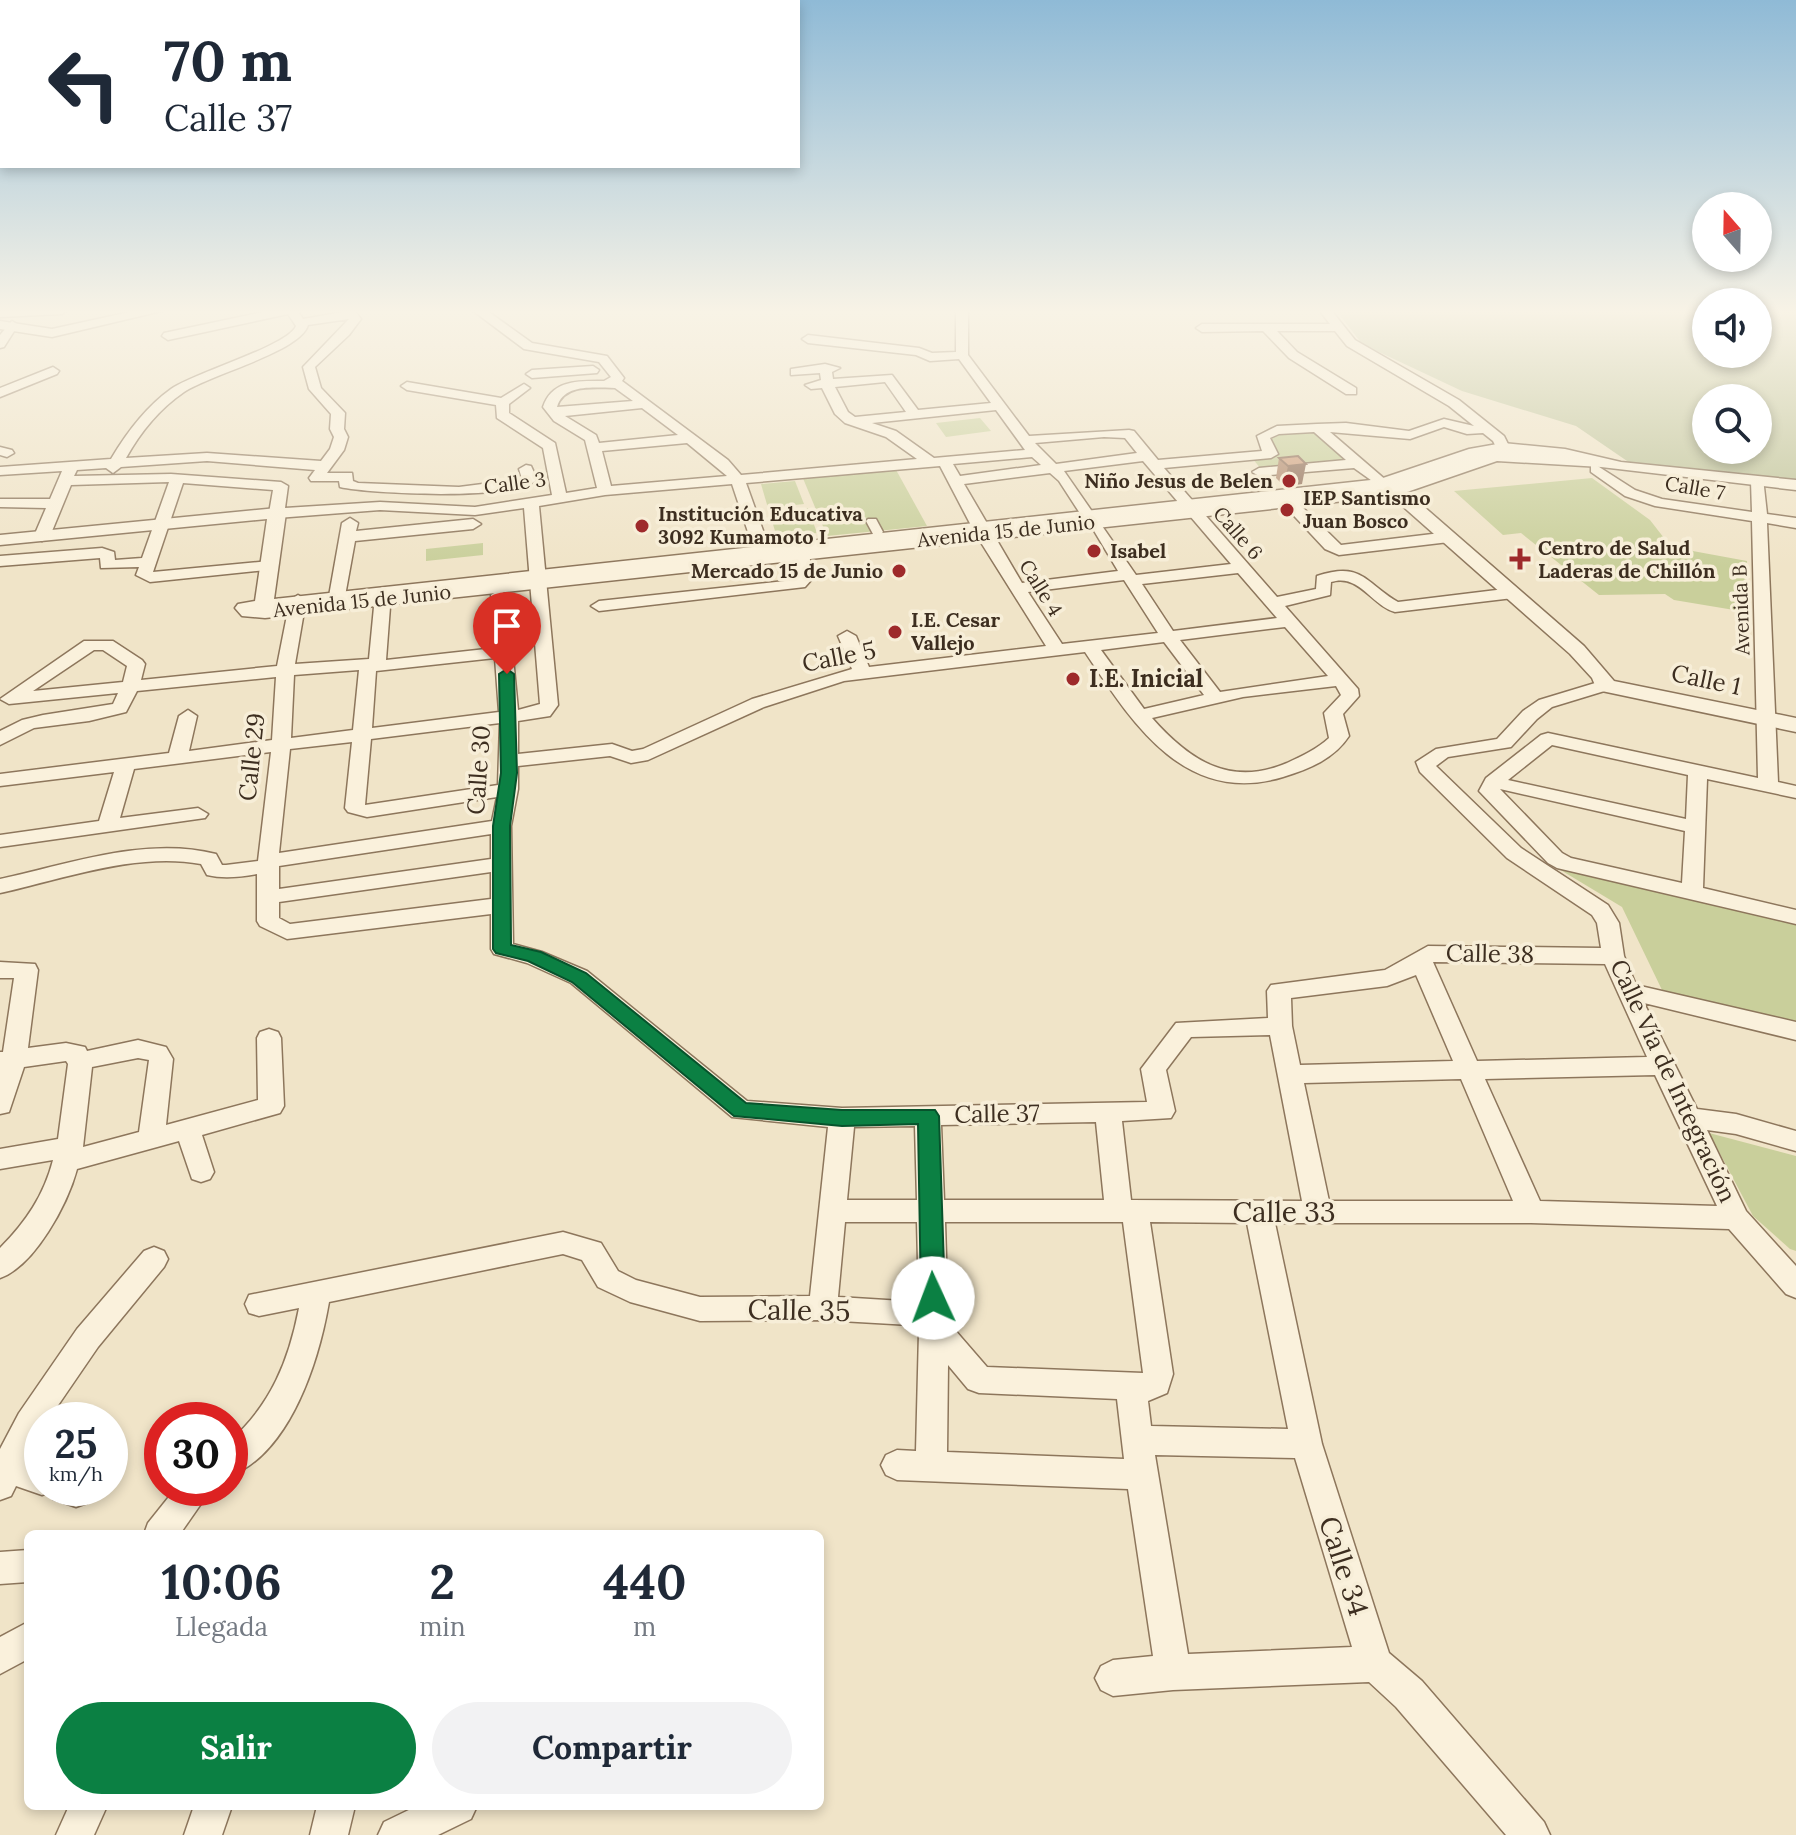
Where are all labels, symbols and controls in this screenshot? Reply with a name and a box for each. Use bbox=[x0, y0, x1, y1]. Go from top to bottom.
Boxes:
text: 70 m bbox=[164, 25, 292, 96]
icon: left bbox=[32, 32, 136, 136]
text: Calle 37 bbox=[164, 95, 292, 141]
north arrow bbox=[1692, 192, 1772, 272]
map controls bbox=[1692, 192, 1772, 464]
button: sound bbox=[1692, 288, 1772, 368]
button: search bbox=[1692, 384, 1772, 464]
street label: Calle 3 bbox=[482, 466, 548, 499]
place label: Niño Jesus de Belen bbox=[1084, 468, 1273, 493]
street label: Calle 7 bbox=[1663, 470, 1727, 505]
marker: Niño Jesus de Belen bbox=[1280, 472, 1298, 490]
place label: IEP Santismo Juan Bosco bbox=[1303, 485, 1431, 533]
place label: Institución Educativa 3092 Kumamoto I bbox=[658, 501, 863, 549]
street label: Calle 6 bbox=[1208, 501, 1268, 565]
marker: IEP Santismo Juan Bosco bbox=[1278, 501, 1296, 519]
street label: Avenida 15 de Junio bbox=[915, 509, 1096, 552]
marker: Institución Educativa 3092 Kumamoto I bbox=[633, 517, 651, 535]
place label: Centro de Salud Laderas de Chillón bbox=[1538, 535, 1716, 583]
place label: Isabel bbox=[1110, 538, 1166, 563]
marker: Isabel bbox=[1085, 542, 1103, 560]
marker: Centro de Salud Laderas de Chillón bbox=[1509, 548, 1531, 570]
street label: Calle 4 bbox=[1014, 555, 1069, 621]
place label: Mercado 15 de Junio bbox=[691, 558, 883, 583]
marker: Mercado 15 de Junio bbox=[890, 562, 908, 580]
street label: Avenida B bbox=[1726, 564, 1755, 657]
street label: Avenida 15 de Junio bbox=[271, 579, 452, 622]
pin bbox=[473, 592, 541, 674]
icon: arrive bbox=[485, 604, 529, 648]
place label: I.E. Cesar Vallejo bbox=[911, 607, 1000, 655]
marker: I.E. Cesar Vallejo bbox=[886, 623, 904, 641]
street label: Calle 5 bbox=[799, 634, 878, 679]
street label: Calle 1 bbox=[1669, 657, 1744, 702]
place label: I.E. Inicial bbox=[1089, 663, 1203, 694]
marker: I.E. Inicial bbox=[1064, 670, 1082, 688]
street label: Calle 29 bbox=[231, 711, 272, 802]
street label: Calle 30 bbox=[460, 724, 497, 816]
street label: Calle 38 bbox=[1446, 937, 1534, 970]
street label: Calle Vía de Integración bbox=[1604, 954, 1743, 1207]
street label: Calle 37 bbox=[954, 1097, 1040, 1130]
street label: Calle 33 bbox=[1233, 1194, 1336, 1230]
position arrow bbox=[891, 1256, 975, 1340]
street label: Calle 35 bbox=[747, 1291, 851, 1329]
speed limit sign: 30 bbox=[144, 1402, 248, 1506]
text: 25 bbox=[55, 1418, 97, 1469]
text: km/h bbox=[49, 1461, 103, 1486]
street label: Calle 34 bbox=[1311, 1512, 1377, 1620]
text: 10:06 bbox=[161, 1551, 282, 1612]
text: 2 bbox=[430, 1551, 455, 1612]
text: 440 bbox=[603, 1551, 686, 1612]
text: Llegada bbox=[175, 1610, 268, 1643]
text: min bbox=[419, 1610, 465, 1643]
text: m bbox=[633, 1610, 656, 1643]
button: Salir bbox=[56, 1702, 416, 1794]
button: Compartir bbox=[432, 1702, 792, 1794]

